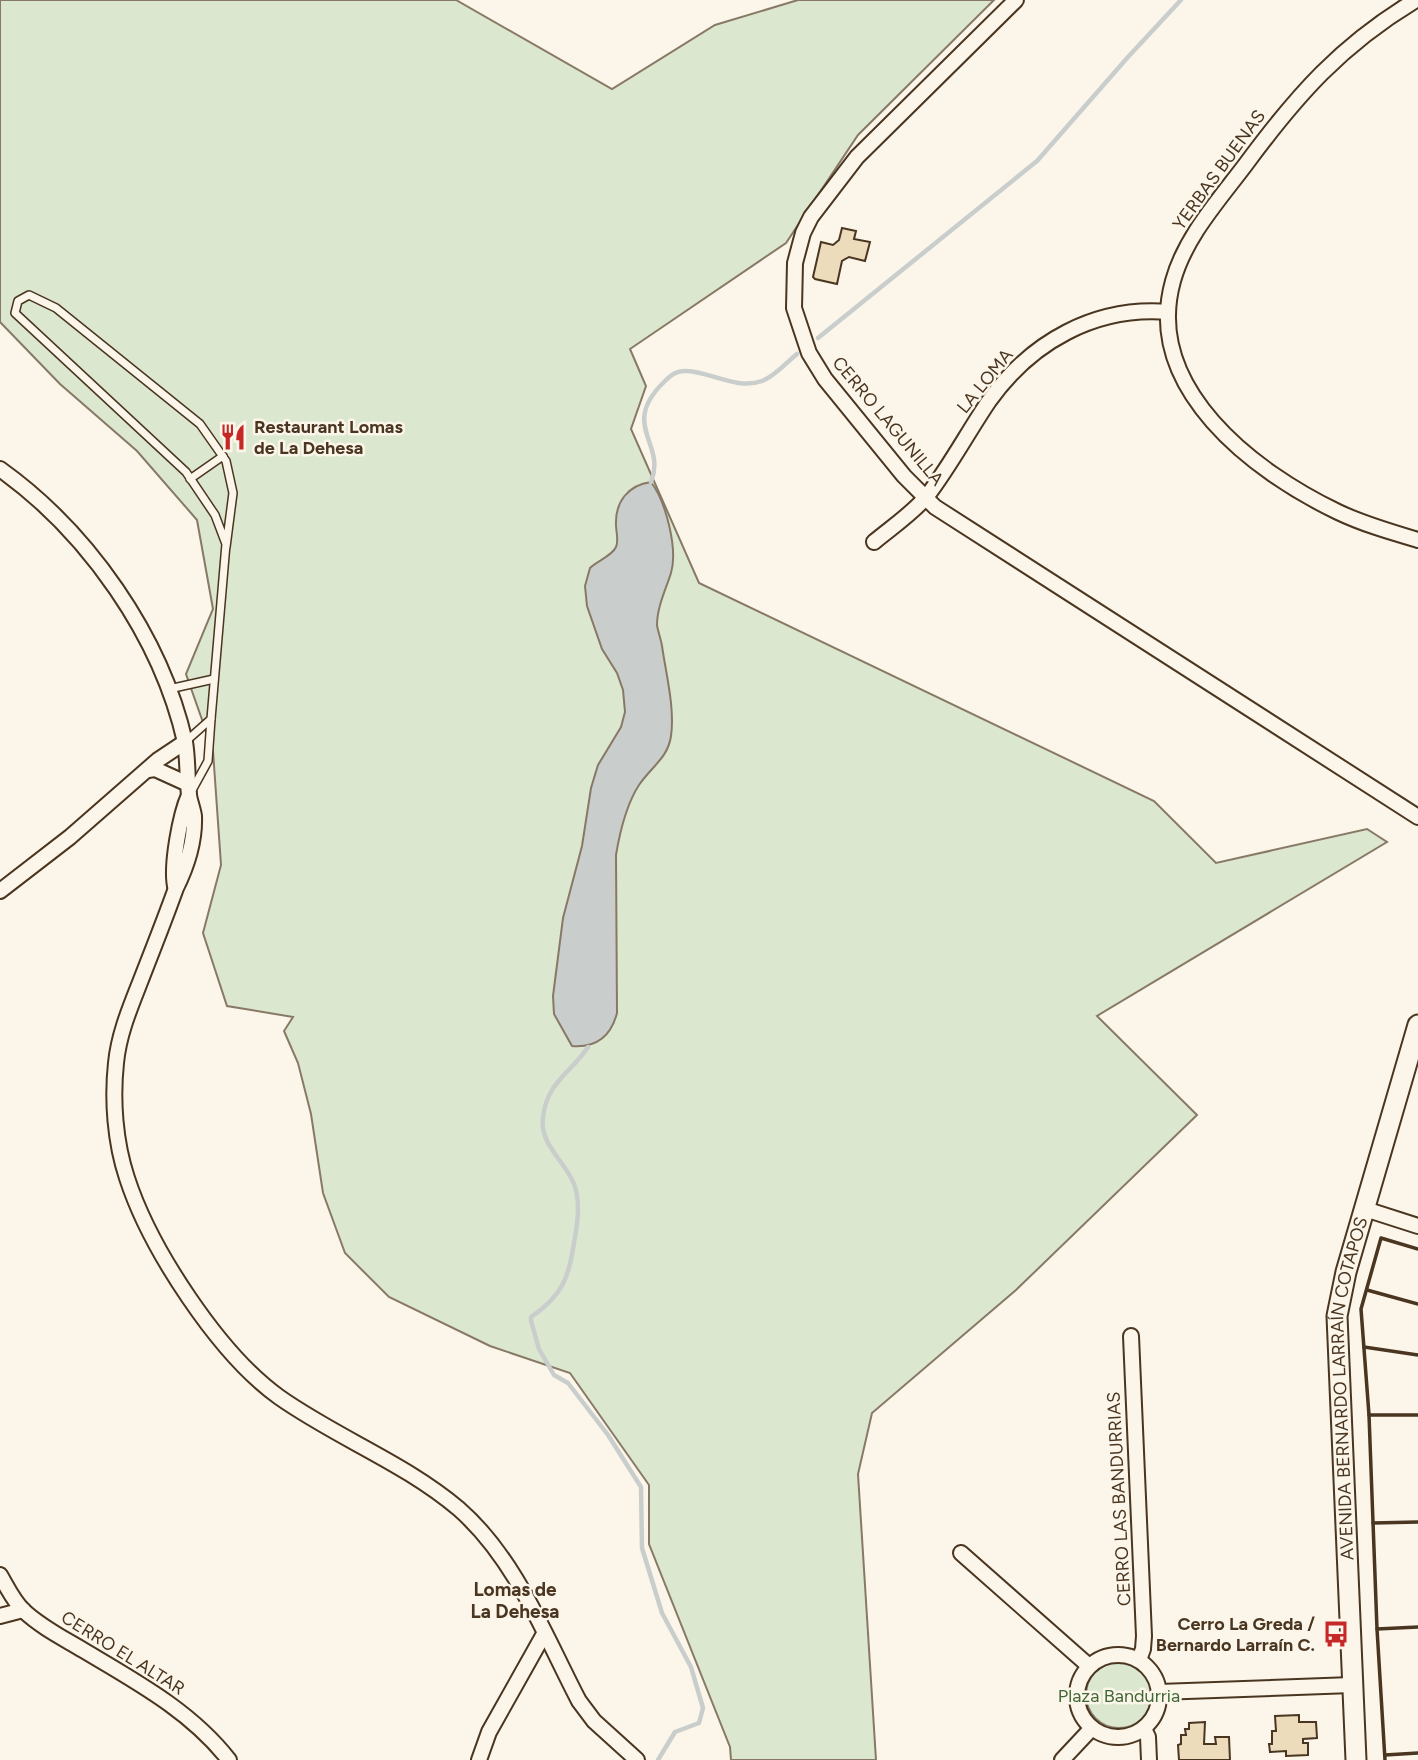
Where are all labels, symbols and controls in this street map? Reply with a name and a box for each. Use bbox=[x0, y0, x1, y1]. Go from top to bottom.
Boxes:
street label: YERBAS BUENAS bbox=[1168, 106, 1270, 234]
street label: LA LOMA bbox=[952, 344, 1018, 418]
street label: CERRO LAGUNILLA bbox=[828, 352, 948, 490]
place label: Restaurant Lomas de La Dehesa bbox=[254, 416, 403, 459]
restaurant icon: Restaurant Lomas de La Dehesa bbox=[218, 422, 248, 452]
street label: AVENIDA BERNARDO LARRAÍN COTAPOS bbox=[1326, 1214, 1372, 1561]
street label: CERRO LAS BANDURRIAS bbox=[1102, 1391, 1136, 1607]
district label: Lomas de La Dehesa bbox=[470, 1578, 560, 1623]
street label: CERRO EL ALTAR bbox=[57, 1606, 189, 1700]
place label: Cerro La Greda / Bernardo Larraín C. bbox=[1156, 1613, 1315, 1656]
bus stop icon: Cerro La Greda / Bernardo Larraín C. bbox=[1321, 1619, 1351, 1649]
park label: Plaza Bandurria bbox=[1058, 1685, 1180, 1707]

